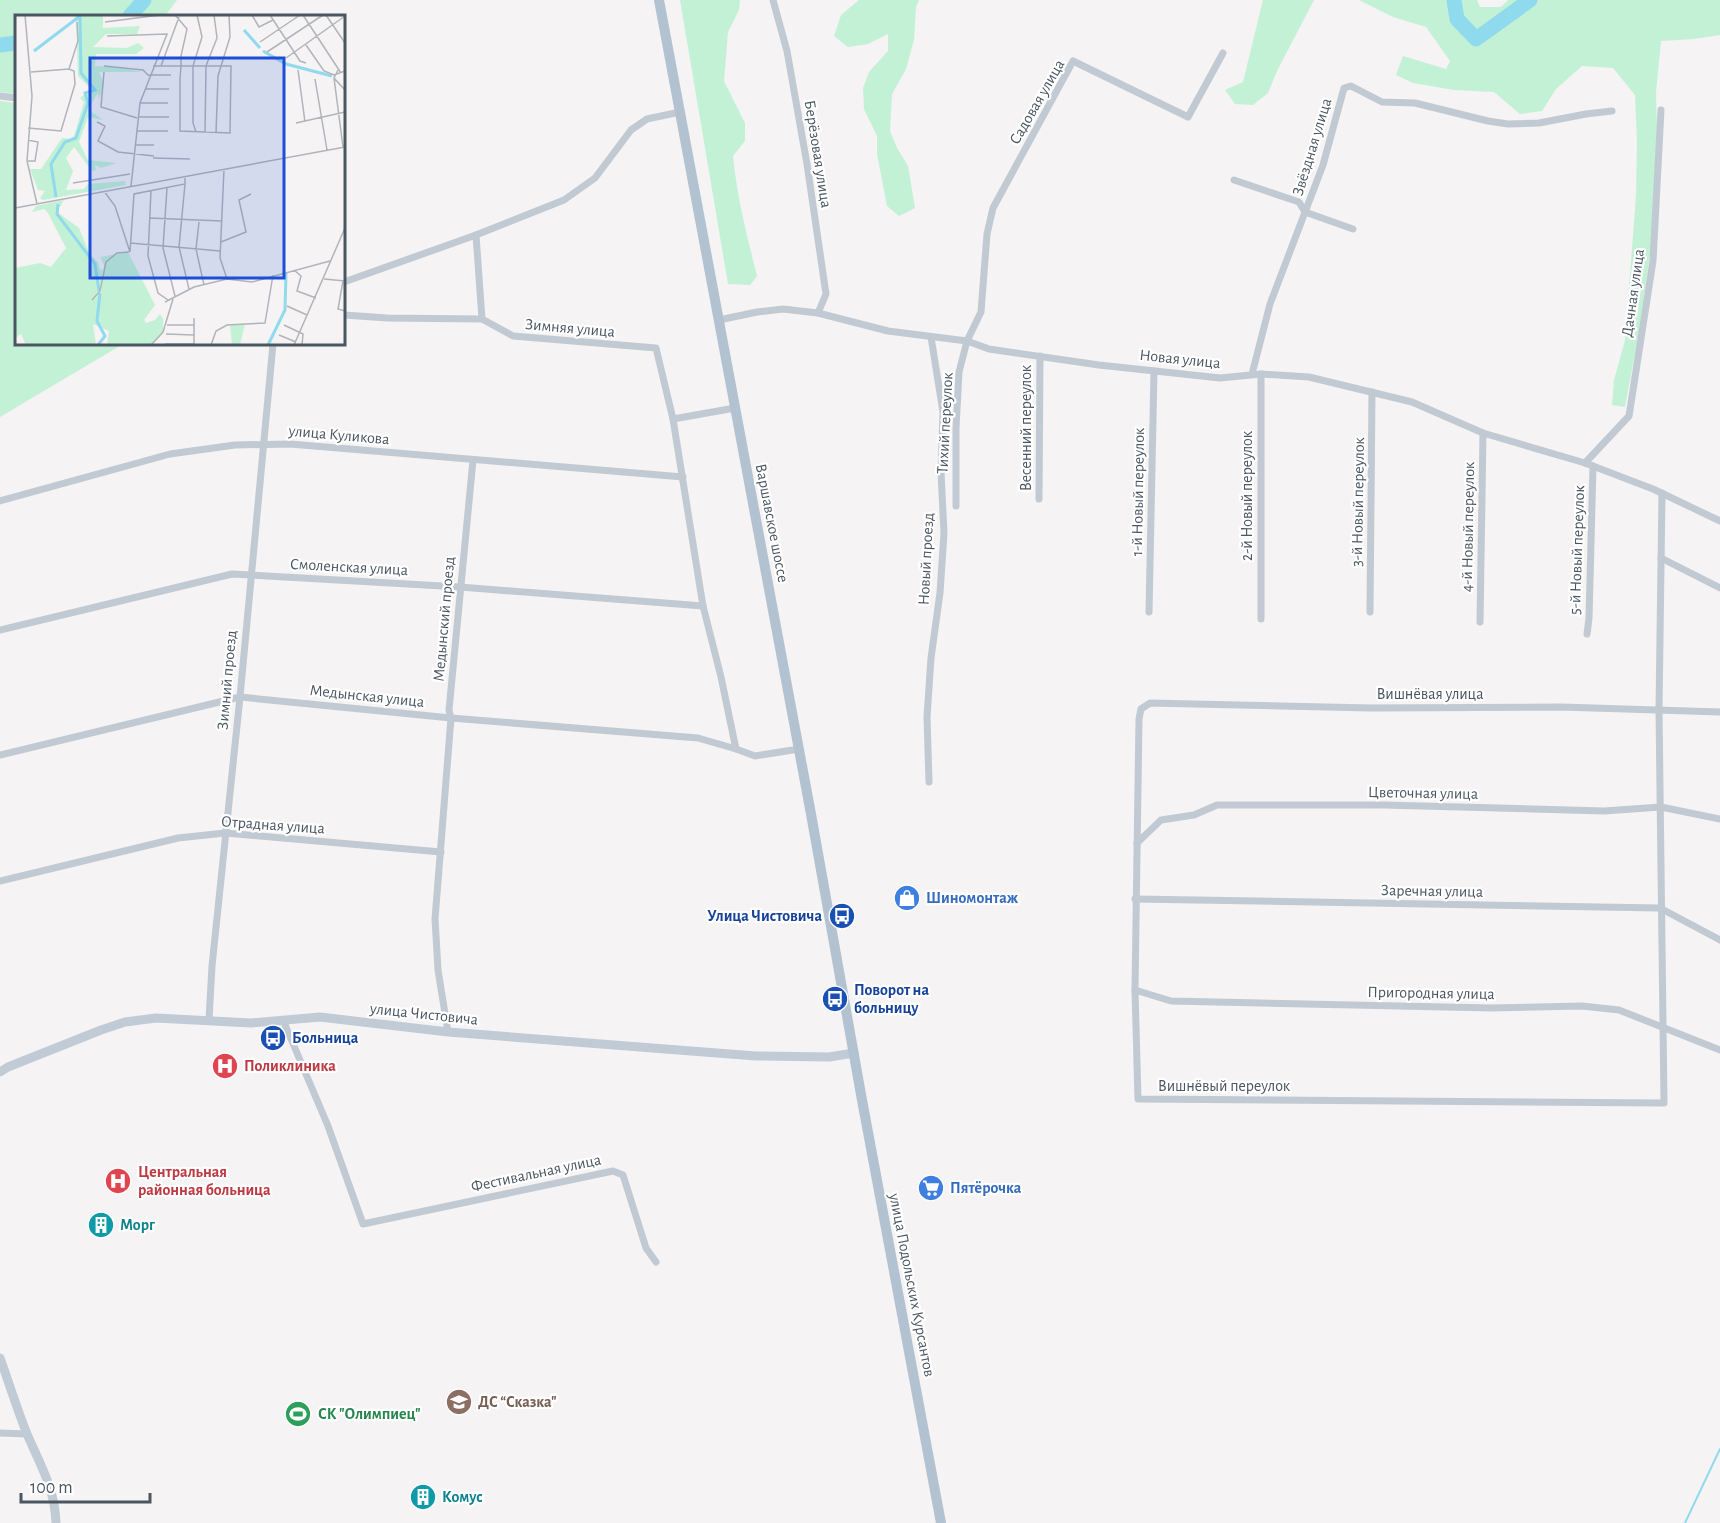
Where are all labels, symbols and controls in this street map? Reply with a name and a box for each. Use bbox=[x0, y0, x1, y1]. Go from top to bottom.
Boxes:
inset map bbox=[15, 15, 345, 345]
street label: Садовая улица bbox=[1006, 57, 1068, 148]
street label: Звёздная улица bbox=[1290, 96, 1335, 198]
street label: Берёзовая улица bbox=[801, 99, 834, 209]
street label: Дачная улица bbox=[1619, 248, 1648, 338]
street label: Зимняя улица bbox=[524, 316, 616, 341]
street label: Новая улица bbox=[1139, 347, 1221, 372]
street label: Весенний переулок bbox=[1018, 364, 1035, 491]
street label: Тихий переулок bbox=[934, 371, 957, 474]
street label: улица Куликова bbox=[287, 423, 390, 448]
street label: 1-й Новый переулок bbox=[1129, 427, 1148, 556]
street label: 2-й Новый переулок bbox=[1239, 430, 1256, 561]
street label: 3-й Новый переулок bbox=[1349, 437, 1368, 567]
street label: 4-й Новый переулок bbox=[1459, 461, 1478, 592]
street label: Варшавское шоссе bbox=[753, 462, 791, 584]
street label: 5-й Новый переулок bbox=[1567, 484, 1588, 615]
street label: Новый проезд bbox=[916, 512, 936, 606]
street label: Смоленская улица bbox=[290, 556, 408, 579]
street label: Медынский проезд bbox=[431, 556, 457, 682]
street label: Зимний проезд bbox=[215, 629, 239, 731]
street label: Медынская улица bbox=[309, 682, 425, 711]
street label: Вишнёвая улица bbox=[1376, 686, 1484, 703]
street label: Цветочная улица bbox=[1368, 784, 1478, 803]
street label: Отрадная улица bbox=[221, 813, 325, 838]
street label: Заречная улица bbox=[1381, 882, 1483, 901]
shop icon: Шиномонтаж bbox=[892, 883, 922, 913]
place label: Шиномонтаж bbox=[926, 890, 1019, 906]
bus stop icon: Улица Чистовича bbox=[827, 901, 857, 931]
place label: Улица Чистовича bbox=[707, 908, 822, 924]
place label: Поворот на больницу bbox=[854, 982, 929, 1017]
bus stop icon: Поворот на больницу bbox=[820, 984, 850, 1014]
street label: Пригородная улица bbox=[1367, 984, 1495, 1003]
street label: улица Чистовича bbox=[368, 1000, 479, 1029]
bus stop icon: Больница bbox=[258, 1023, 288, 1053]
place label: Больница bbox=[292, 1030, 359, 1046]
hospital icon: Поликлиника bbox=[210, 1051, 240, 1081]
place label: Поликлиника bbox=[244, 1058, 336, 1074]
street label: Вишнёвый переулок bbox=[1158, 1078, 1291, 1095]
street label: Фестивальная улица bbox=[470, 1151, 603, 1196]
place label: Центральная районная больница bbox=[138, 1164, 271, 1198]
hospital icon: Центральная районная больница bbox=[103, 1166, 133, 1196]
supermarket icon: Пятёрочка bbox=[916, 1173, 946, 1203]
place label: Пятёрочка bbox=[950, 1180, 1022, 1196]
street label: улица Подольских Курсантов bbox=[885, 1191, 938, 1378]
building icon: Морг bbox=[86, 1210, 116, 1240]
place label: Морг bbox=[120, 1217, 155, 1233]
school or university icon: ДС “Сказка" bbox=[444, 1387, 474, 1417]
place label: ДС “Сказка" bbox=[478, 1394, 557, 1410]
sports icon: СК "Олимпиец" bbox=[283, 1399, 313, 1429]
place label: СК "Олимпиец" bbox=[318, 1406, 421, 1422]
scale bar bbox=[21, 1466, 150, 1504]
text: 100 m bbox=[30, 1479, 73, 1497]
building icon: Комус bbox=[408, 1482, 438, 1512]
place label: Комус bbox=[442, 1489, 483, 1506]

